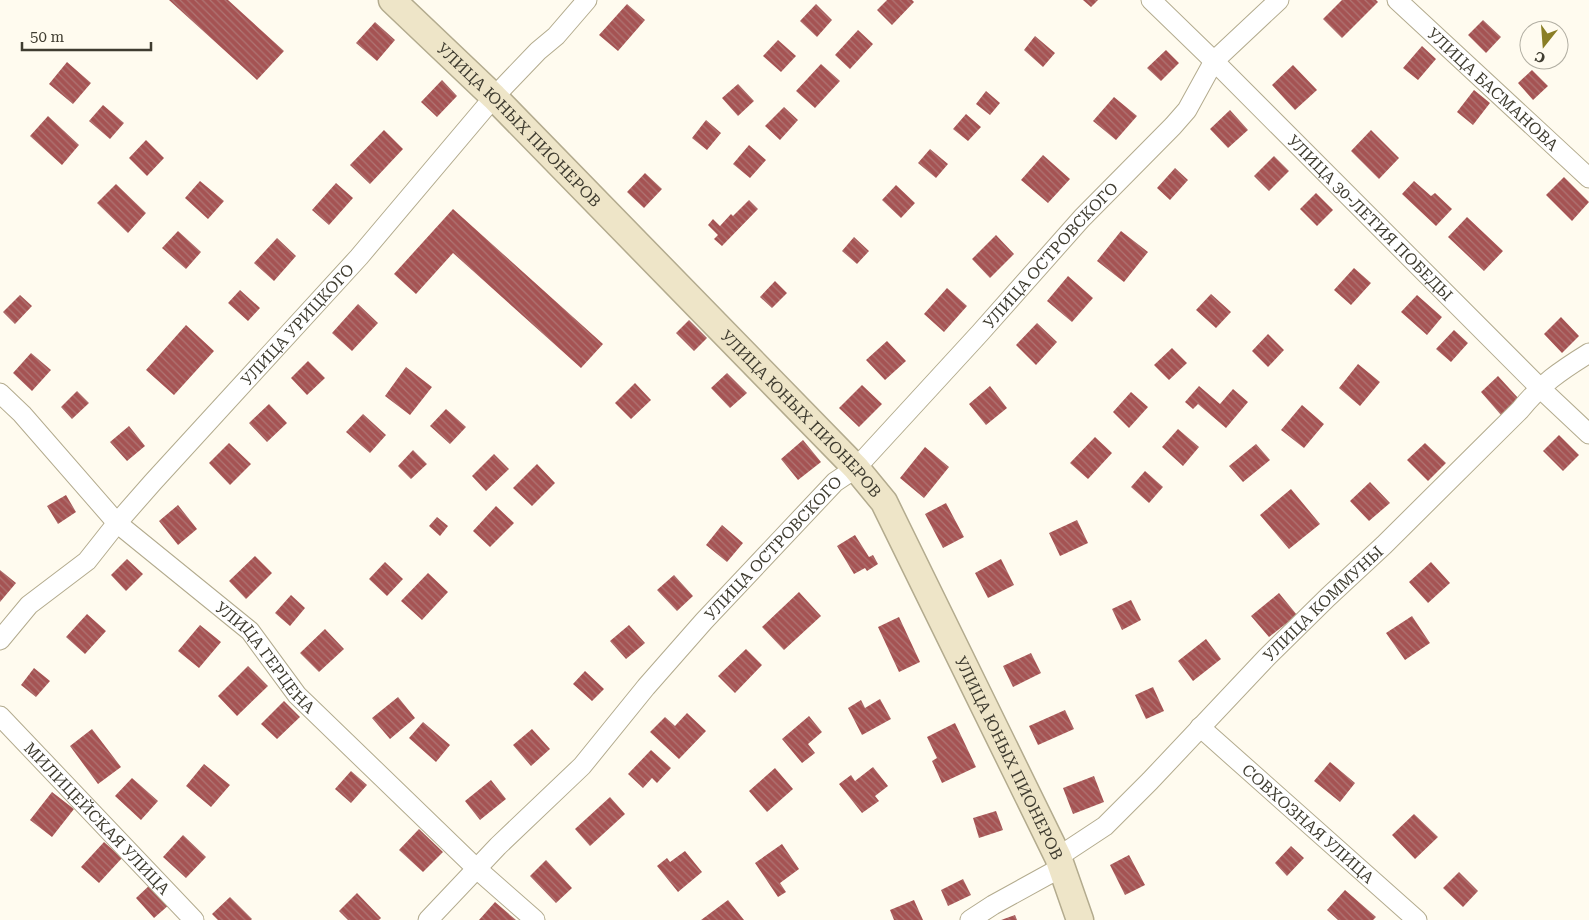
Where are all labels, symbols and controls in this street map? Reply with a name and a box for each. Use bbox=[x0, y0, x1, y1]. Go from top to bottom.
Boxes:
scale bar bbox=[22, 20, 151, 52]
north arrow bbox=[1519, 20, 1569, 70]
street label: УЛИЦА БАСМАНОВА bbox=[1424, 23, 1562, 155]
text: 50 m bbox=[30, 28, 65, 46]
street label: УЛИЦА ЮНЫХ ПИОНЕРОВ bbox=[433, 38, 605, 211]
street label: УЛИЦА 30-ЛЕТИЯ ПОБЕДЫ bbox=[1284, 131, 1457, 305]
street label: УЛИЦА ОСТРОВСКОГО bbox=[979, 178, 1122, 332]
street label: УЛИЦА УРИЦКОГО bbox=[237, 260, 358, 389]
street label: УЛИЦА ЮНЫХ ПИОНЕРОВ bbox=[717, 326, 886, 501]
street label: УЛИЦА ОСТРОВСКОГО bbox=[701, 472, 845, 624]
street label: УЛИЦА КОММУНЫ bbox=[1259, 542, 1387, 665]
street label: УЛИЦА ГЕРЦЕНА bbox=[212, 597, 320, 717]
street label: УЛИЦА ЮНЫХ ПИОНЕРОВ bbox=[951, 653, 1067, 863]
street label: МИЛИЦЕЙСКАЯ УЛИЦА bbox=[20, 738, 175, 899]
street label: СОВХОЗНАЯ УЛИЦА bbox=[1239, 760, 1379, 887]

